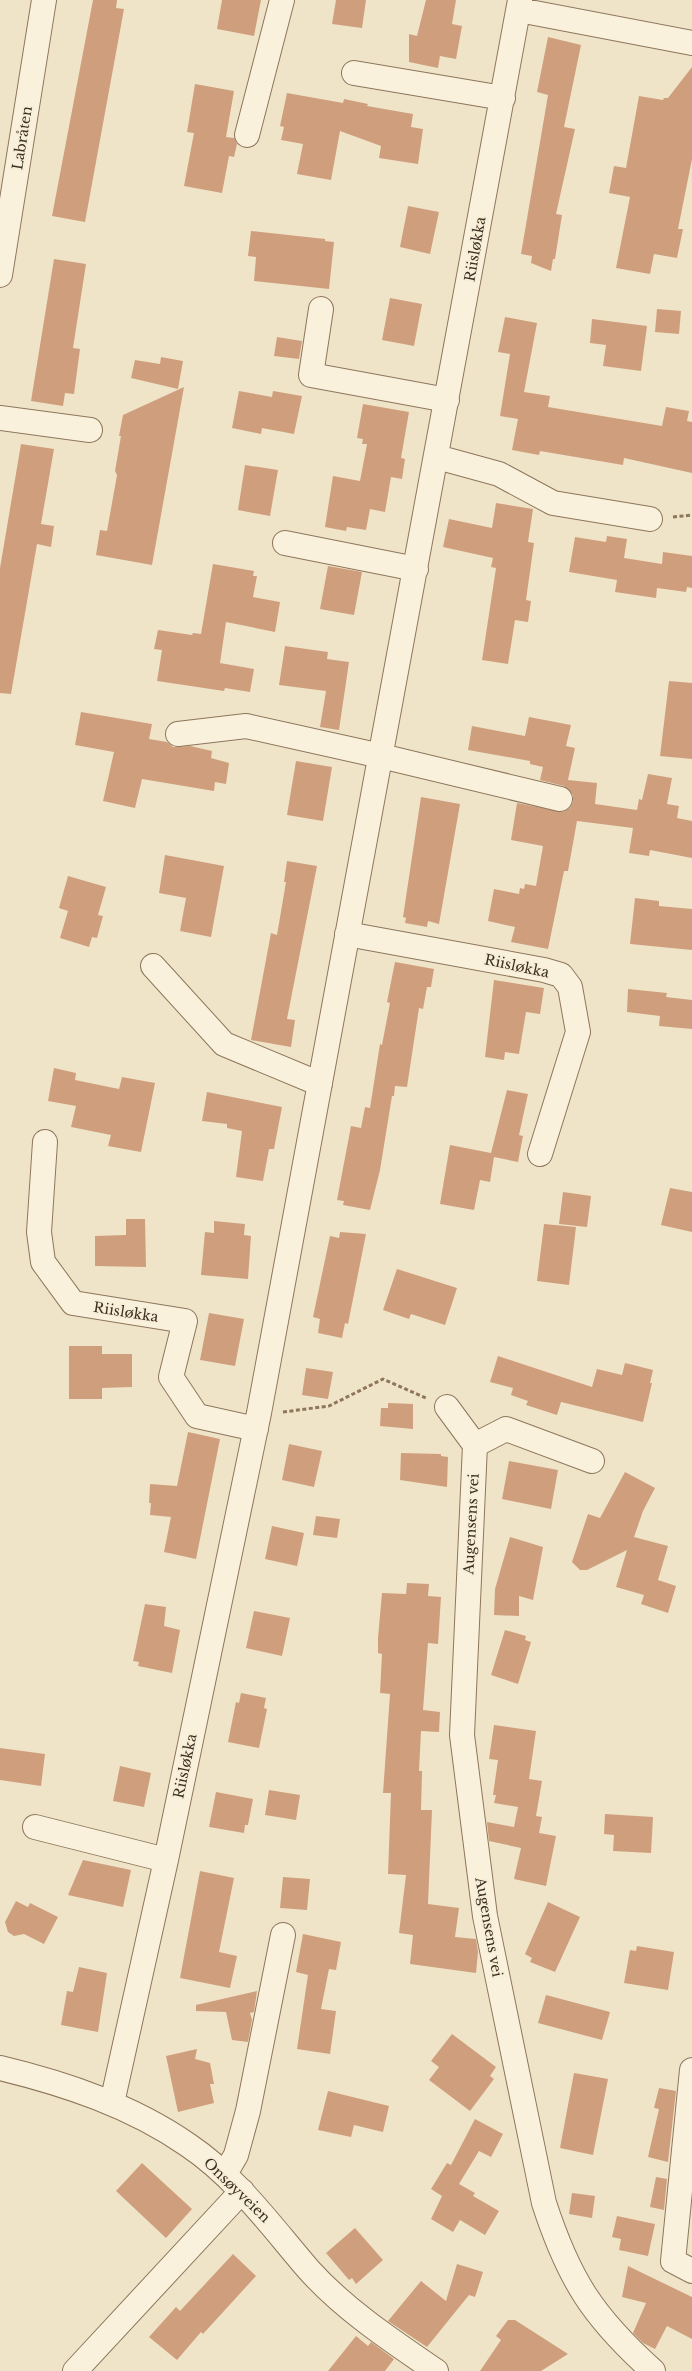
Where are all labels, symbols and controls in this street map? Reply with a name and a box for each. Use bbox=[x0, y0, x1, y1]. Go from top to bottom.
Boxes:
street label: Labråten bbox=[8, 104, 36, 171]
street label: Riisløkka bbox=[460, 215, 490, 283]
street label: Riisløkka bbox=[483, 950, 551, 982]
street label: Riisløkka bbox=[92, 1298, 160, 1326]
street label: Augensens vei bbox=[459, 1473, 483, 1576]
street label: Riisløkka bbox=[169, 1732, 201, 1800]
street label: Augensens vei bbox=[471, 1875, 507, 1979]
street label: Onsøyveien bbox=[200, 2154, 274, 2227]

